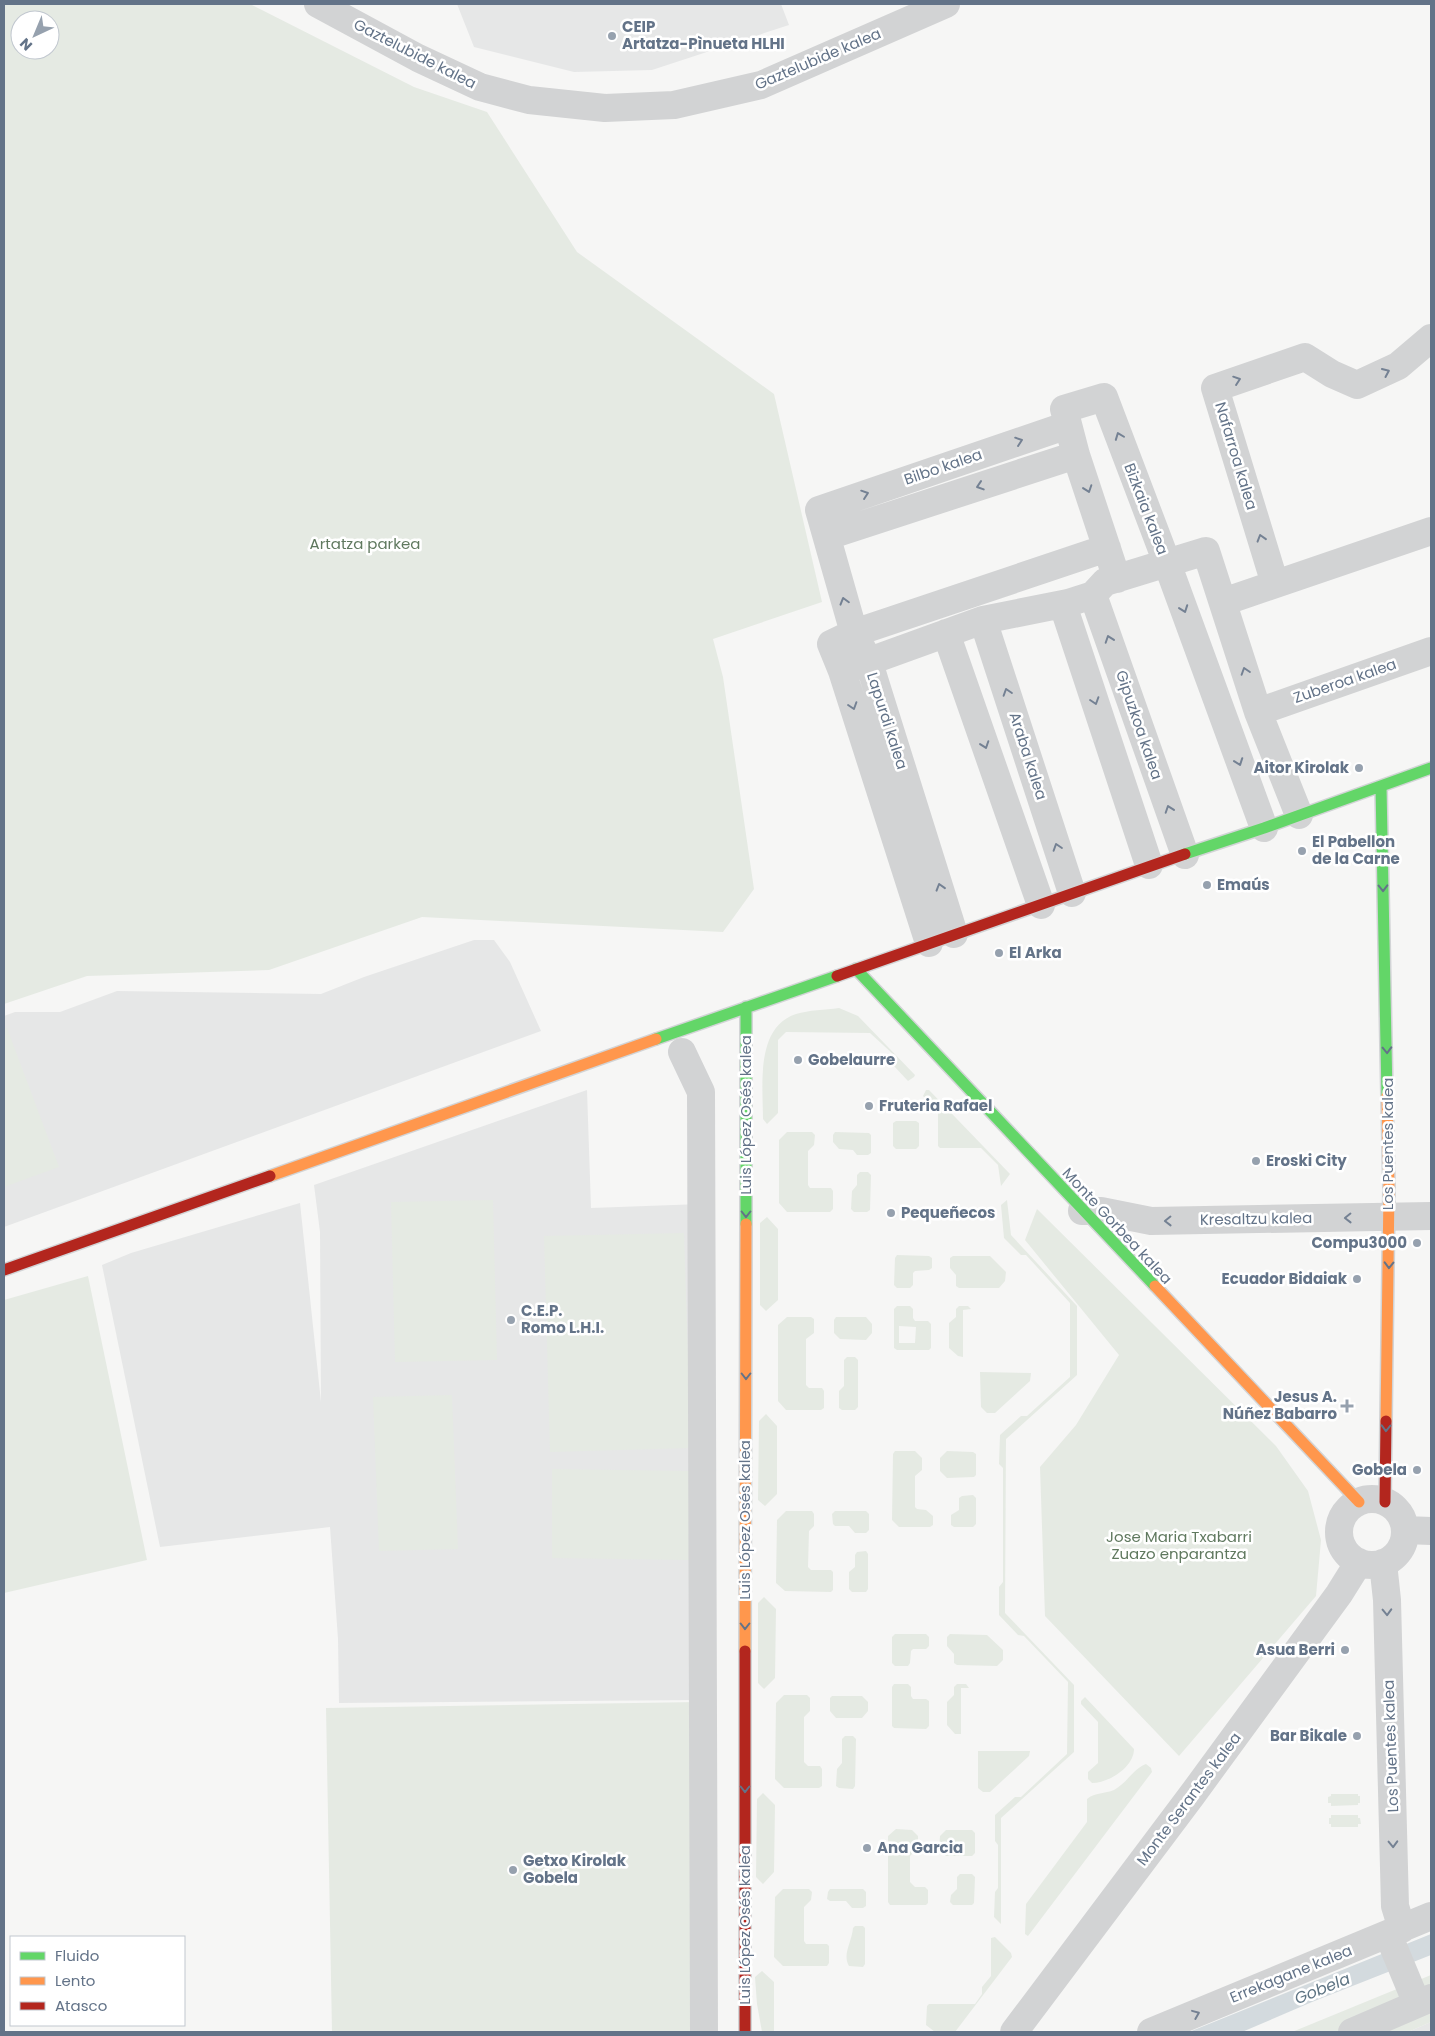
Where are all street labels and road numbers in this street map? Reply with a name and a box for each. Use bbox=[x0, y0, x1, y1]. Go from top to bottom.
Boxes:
street label: Gaztelubide kalea bbox=[350, 14, 480, 94]
street label: Gaztelubide kalea bbox=[752, 23, 884, 95]
street label: Nafarroa kalea bbox=[1210, 399, 1263, 512]
street label: Bilbo kalea bbox=[901, 443, 985, 490]
street label: Bizkaia kalea bbox=[1119, 460, 1174, 558]
street label: Zuberoa kalea bbox=[1291, 653, 1399, 708]
street label: Gipuzkoa kalea bbox=[1111, 667, 1168, 782]
street label: Lapurdi kalea bbox=[862, 670, 913, 772]
street label: Araba kalea bbox=[1004, 709, 1053, 802]
street label: Luis López Osés kalea bbox=[735, 1035, 756, 1195]
street label: Los Puentes kalea bbox=[1377, 1078, 1398, 1210]
street label: Monte Gorbea kalea bbox=[1058, 1163, 1177, 1289]
street label: Kresaltzu kalea bbox=[1200, 1207, 1312, 1230]
street label: Luis López Osés kalea bbox=[734, 1440, 755, 1600]
street label: Los Puentes kalea bbox=[1378, 1679, 1403, 1813]
street label: Monte Serantes kalea bbox=[1131, 1728, 1246, 1870]
street label: Luis López Osés kalea bbox=[734, 1845, 755, 2005]
street label: Errekagane kalea bbox=[1227, 1939, 1355, 2008]

